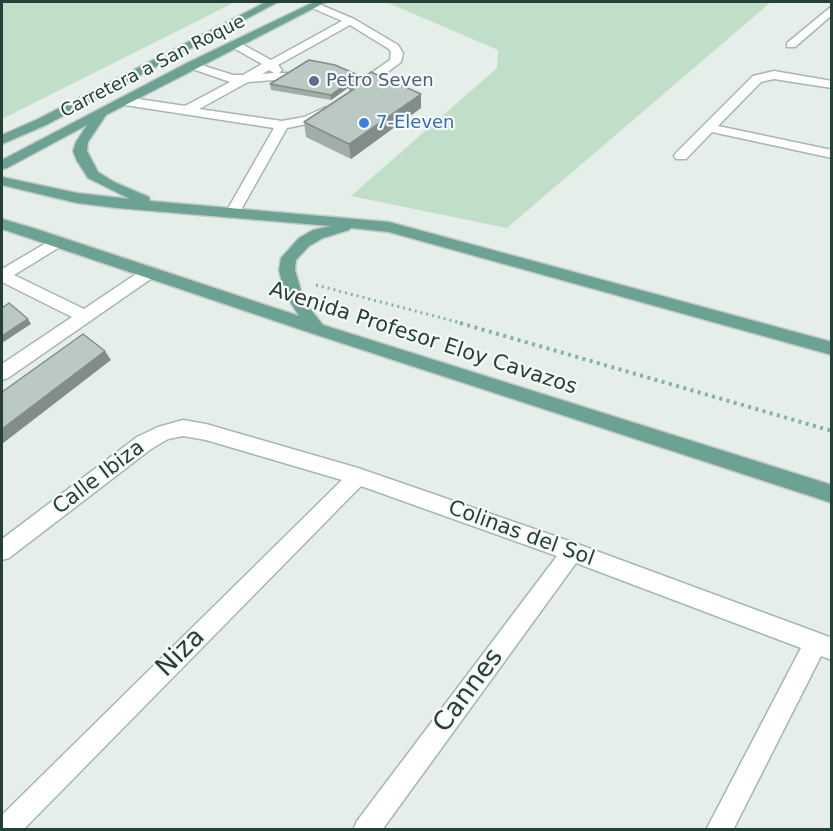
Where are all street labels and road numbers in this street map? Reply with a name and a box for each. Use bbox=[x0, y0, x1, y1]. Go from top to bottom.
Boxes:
street label: Carretera a San Roque bbox=[57, 11, 249, 123]
street label: Avenida Profesor Eloy Cavazos bbox=[266, 277, 580, 401]
street label: Calle Ibiza bbox=[48, 435, 150, 521]
street label: Colinas del Sol bbox=[444, 496, 598, 572]
street label: Niza bbox=[150, 622, 212, 684]
street label: Cannes bbox=[427, 643, 511, 739]

